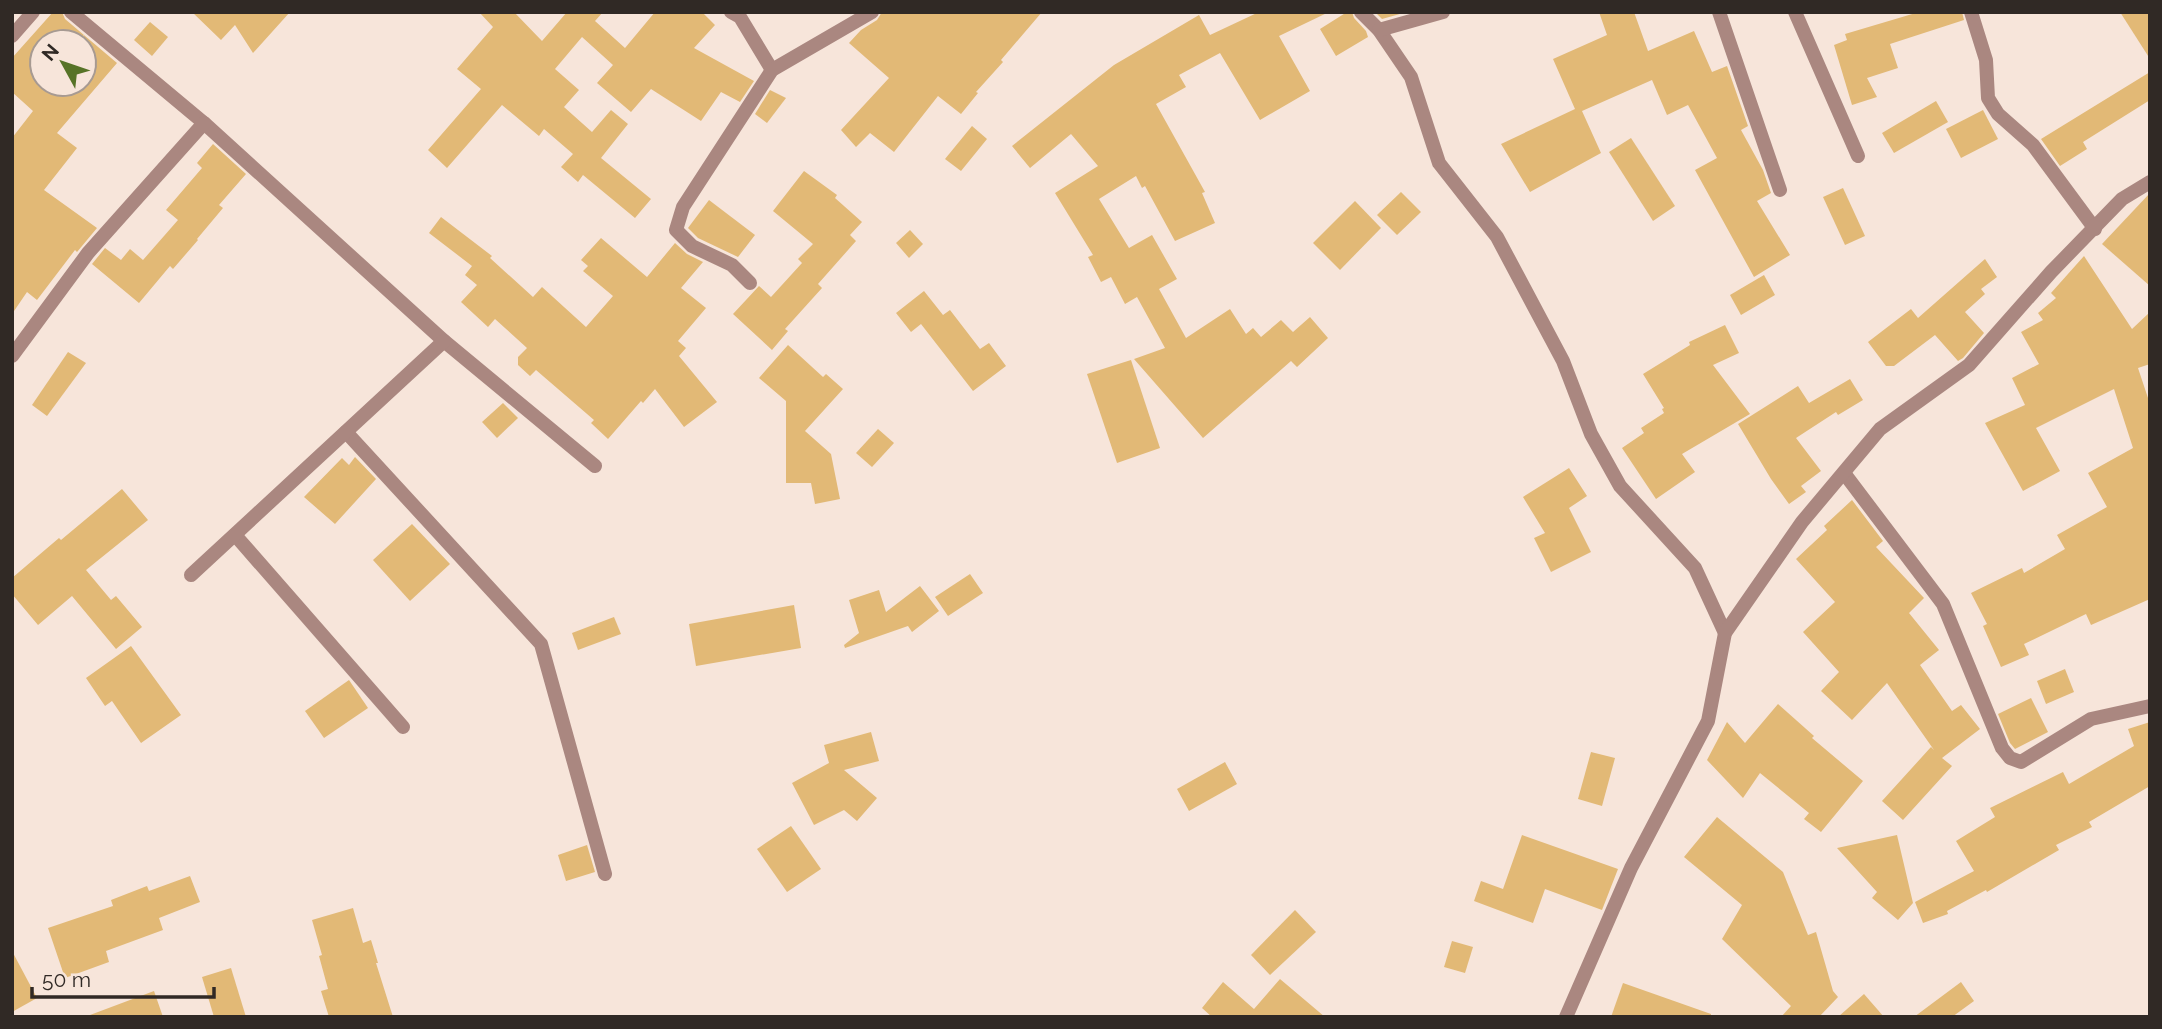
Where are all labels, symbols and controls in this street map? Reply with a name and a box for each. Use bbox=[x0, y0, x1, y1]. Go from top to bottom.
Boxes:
north arrow bbox=[28, 28, 98, 98]
text: N bbox=[37, 39, 63, 65]
scale bar bbox=[32, 956, 214, 1000]
text: 50 m bbox=[42, 967, 91, 992]

